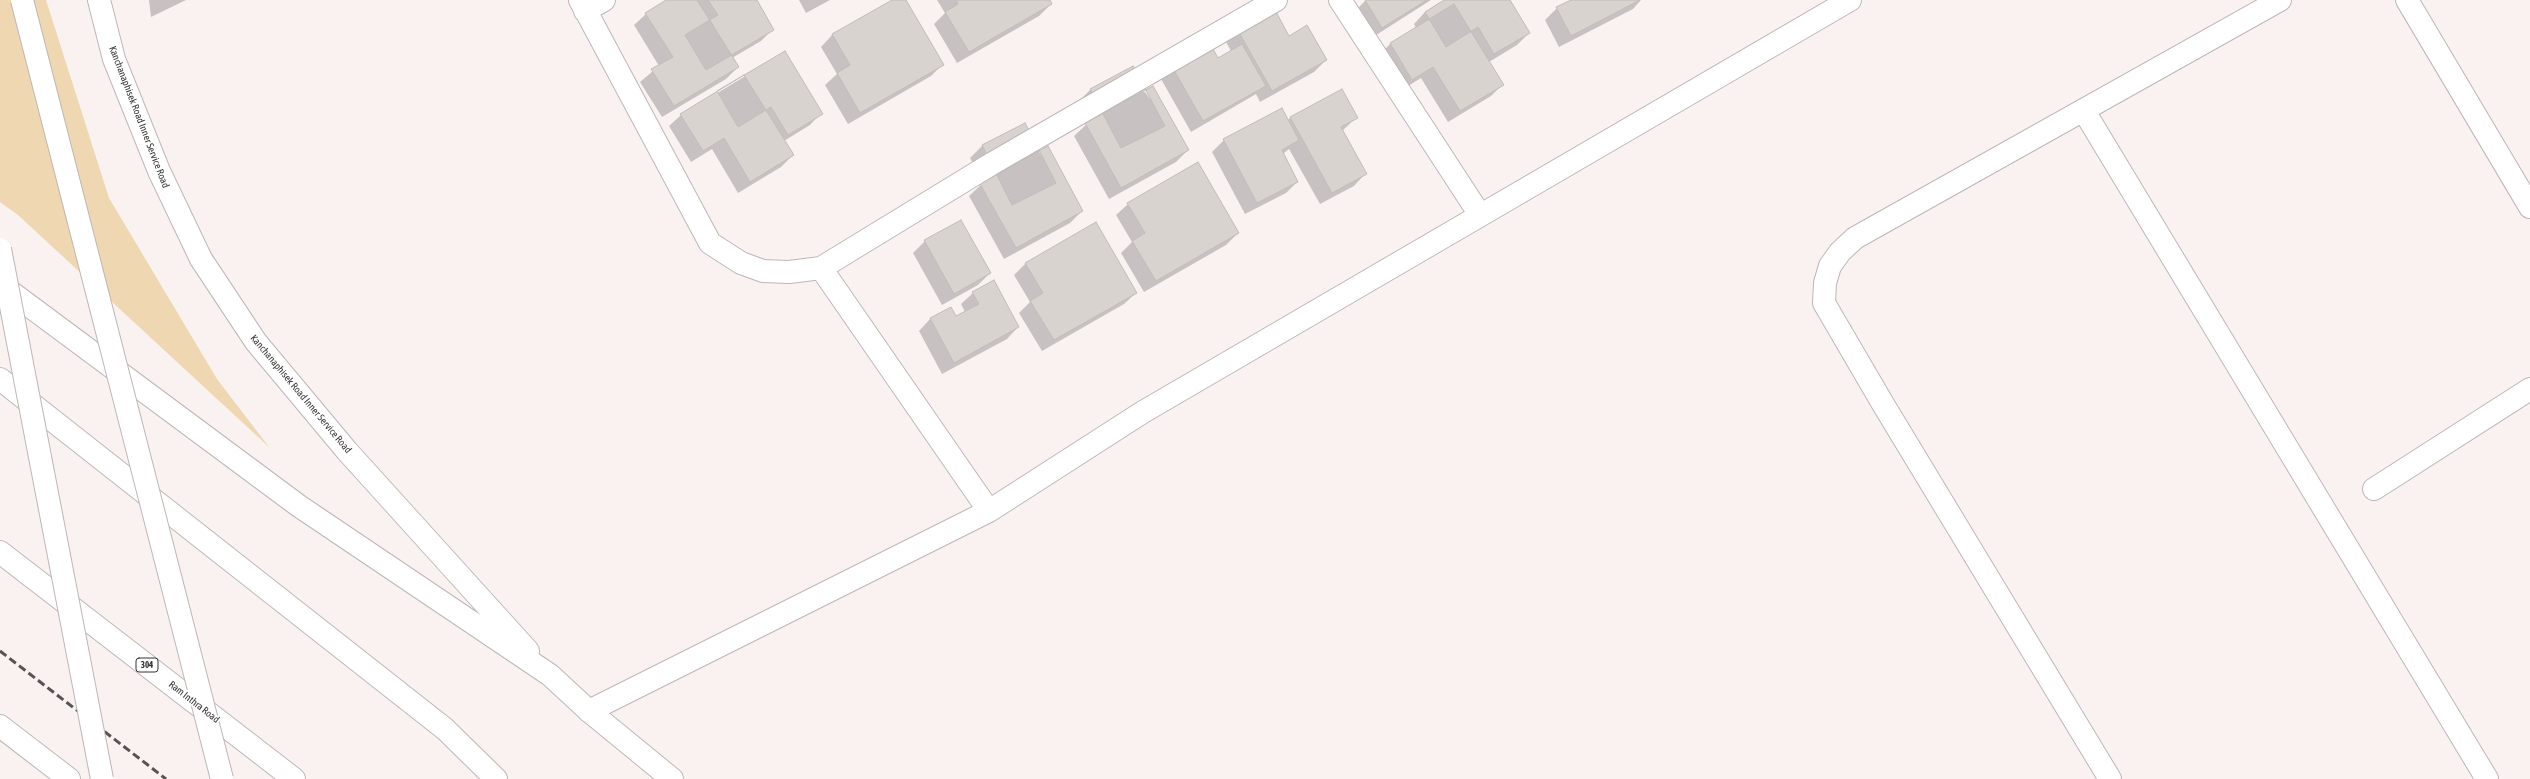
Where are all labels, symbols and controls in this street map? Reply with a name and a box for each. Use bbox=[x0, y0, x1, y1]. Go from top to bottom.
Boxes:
street label: Kanchanaphisek Road Inner Service Road bbox=[106, 44, 172, 190]
street label: Kanchanaphisek Road Inner Service Road bbox=[248, 332, 354, 456]
road number: 304 bbox=[136, 658, 158, 672]
street label: Ram Inthra Road bbox=[166, 678, 222, 726]

